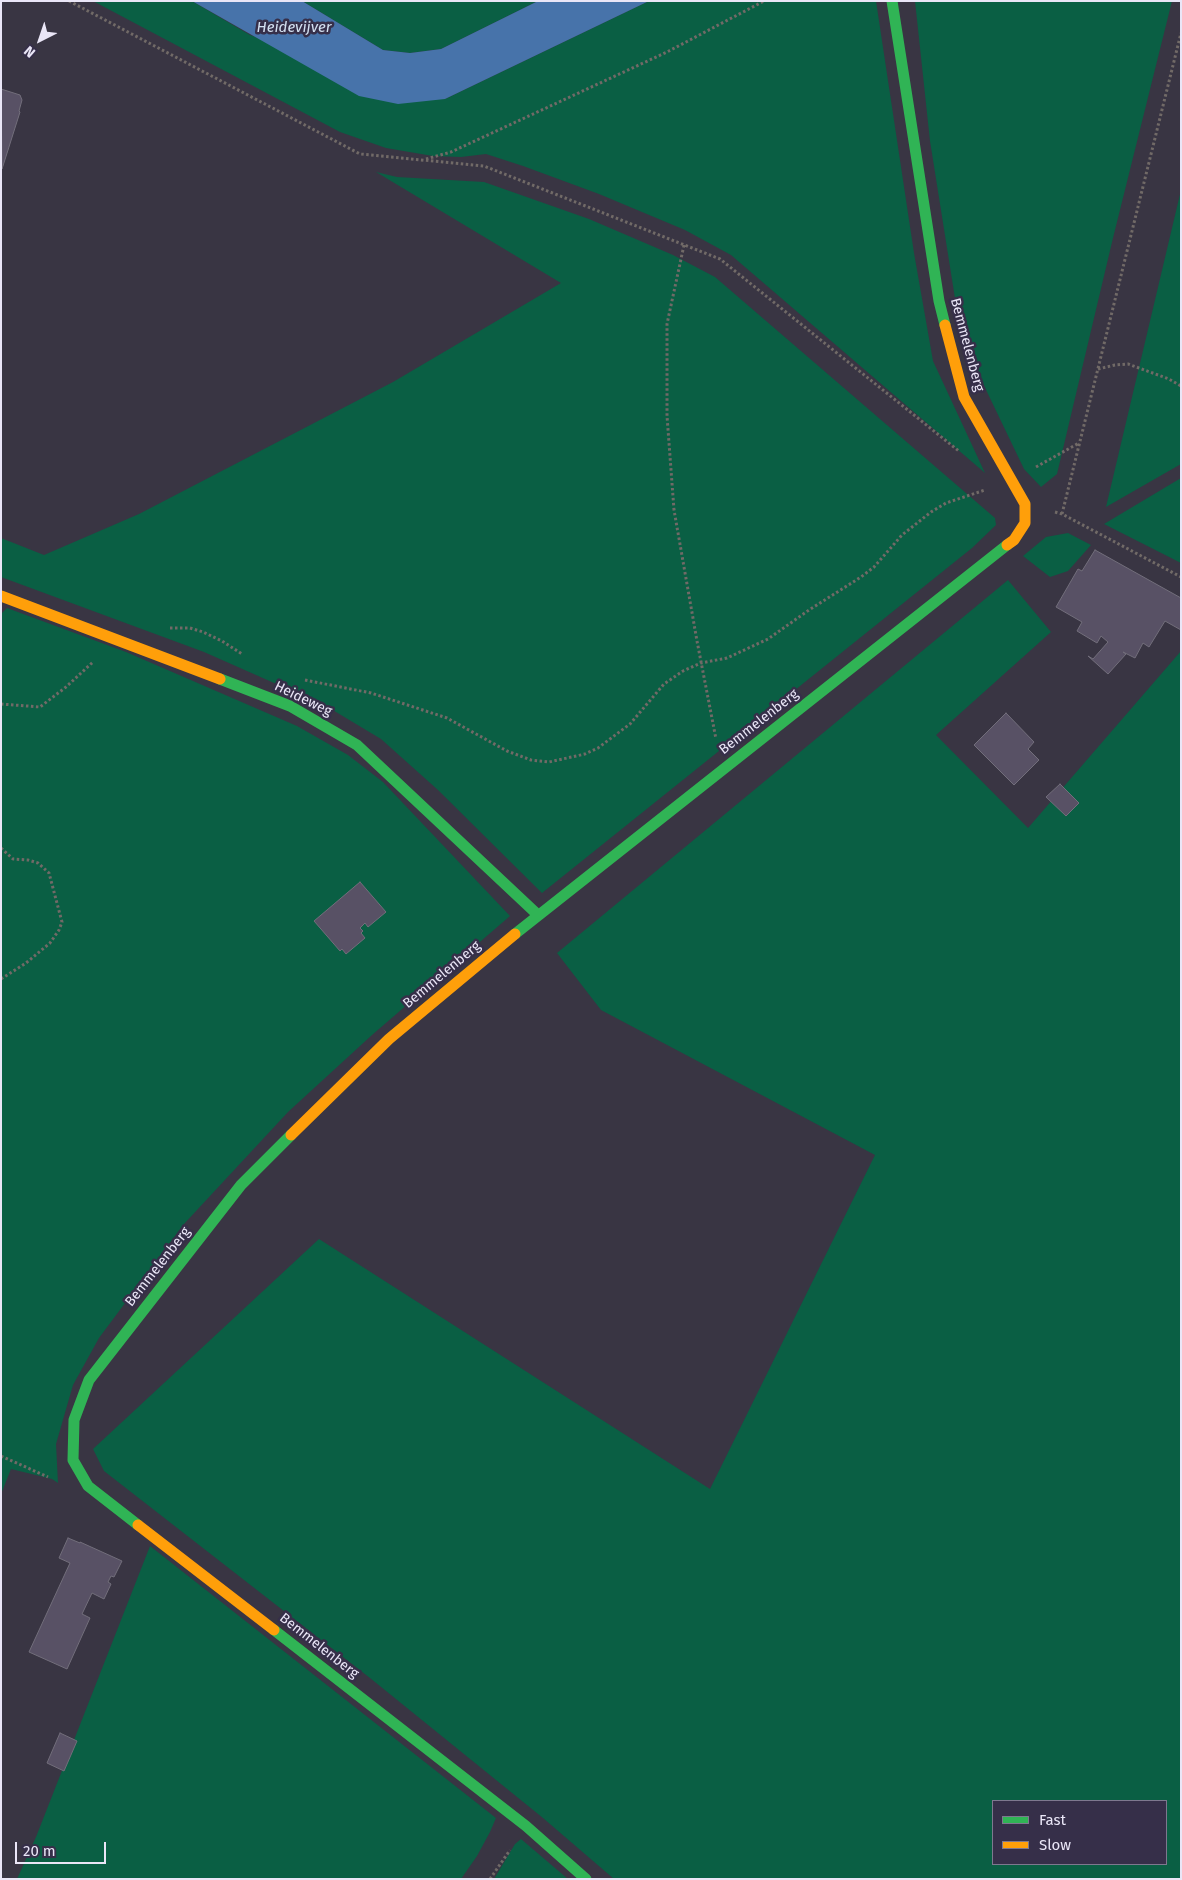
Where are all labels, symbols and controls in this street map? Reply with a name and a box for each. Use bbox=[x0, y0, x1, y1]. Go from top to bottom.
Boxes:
north arrow bbox=[15, 15, 65, 65]
water label: Heidevijver bbox=[257, 19, 331, 37]
text: N bbox=[21, 42, 39, 61]
street label: Bemmelenberg bbox=[946, 296, 988, 394]
street label: Heideweg bbox=[271, 678, 335, 720]
street label: Bemmelenberg bbox=[716, 686, 802, 758]
street label: Bemmelenberg bbox=[400, 938, 484, 1012]
street label: Bemmelenberg bbox=[122, 1224, 194, 1310]
street label: Bemmelenberg bbox=[276, 1610, 362, 1682]
legend bbox=[992, 1800, 1167, 1865]
text: Fast bbox=[1039, 1811, 1066, 1829]
scale bar bbox=[18, 1832, 109, 1864]
text: Slow bbox=[1039, 1836, 1071, 1854]
text: 20 m bbox=[23, 1842, 56, 1860]

